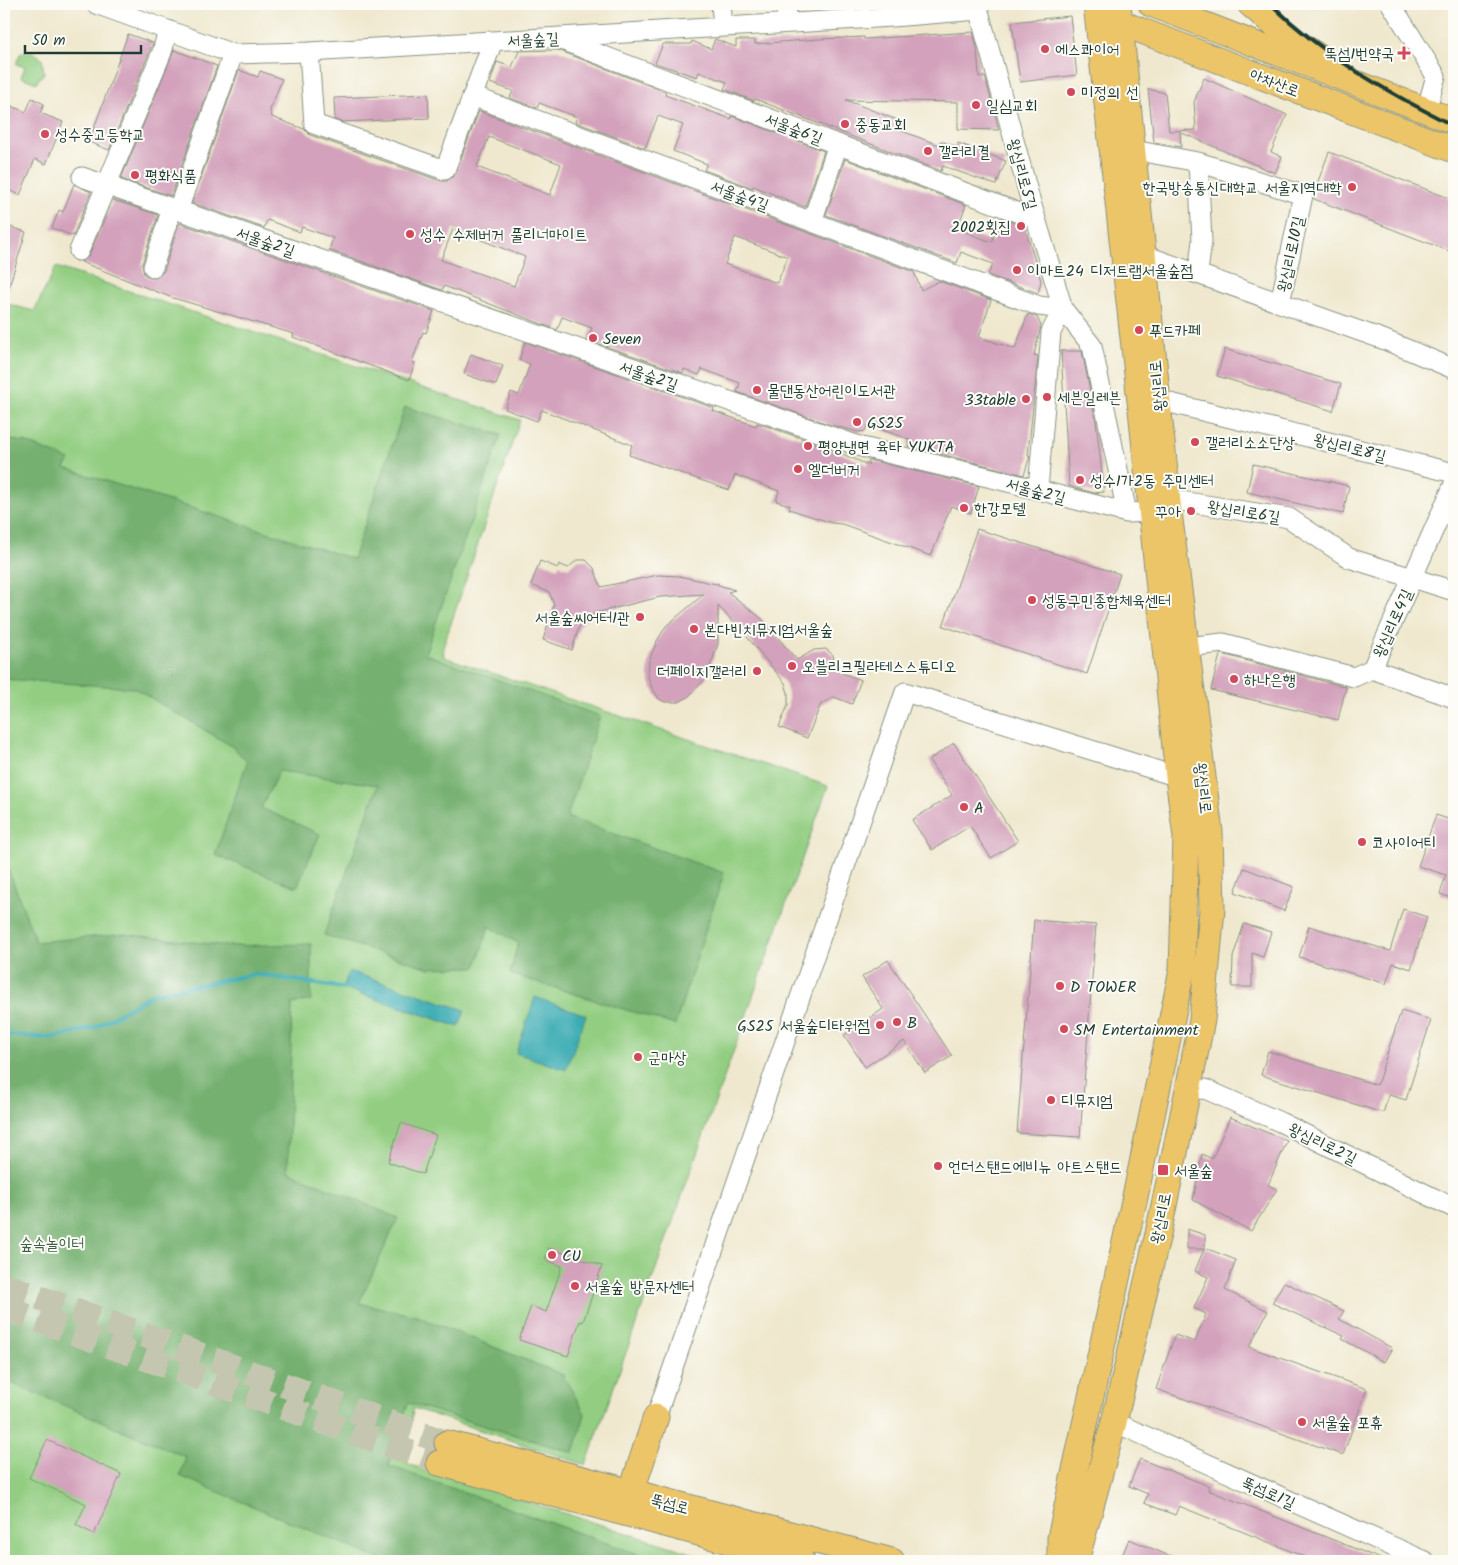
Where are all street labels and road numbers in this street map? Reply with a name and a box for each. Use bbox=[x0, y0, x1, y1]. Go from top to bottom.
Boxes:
street label: 서울숲길 bbox=[507, 27, 560, 54]
street label: 아차산로 bbox=[1246, 63, 1303, 104]
street label: 서울숲6길 bbox=[761, 107, 826, 152]
street label: 왕십리로5길 bbox=[1000, 136, 1043, 213]
street label: 서울숲4길 bbox=[707, 174, 772, 219]
street label: 왕십리로10길 bbox=[1271, 214, 1312, 295]
street label: 서울숲2길 bbox=[233, 221, 298, 264]
street label: 서울숲2길 bbox=[616, 355, 681, 398]
street label: 왕십리로 bbox=[1143, 359, 1174, 413]
street label: 왕십리로8길 bbox=[1311, 427, 1389, 470]
street label: 서울숲2길 bbox=[1003, 472, 1068, 511]
street label: 왕십리로6길 bbox=[1206, 494, 1282, 531]
street label: 왕십리로4길 bbox=[1367, 585, 1420, 662]
street label: 왕십리로 bbox=[1187, 761, 1218, 815]
street label: 왕십리로2길 bbox=[1284, 1117, 1361, 1172]
street label: 왕십리로 bbox=[1144, 1191, 1179, 1246]
street label: 뚝섬로1길 bbox=[1237, 1470, 1299, 1516]
street label: 뚝섬로 bbox=[648, 1487, 692, 1522]

